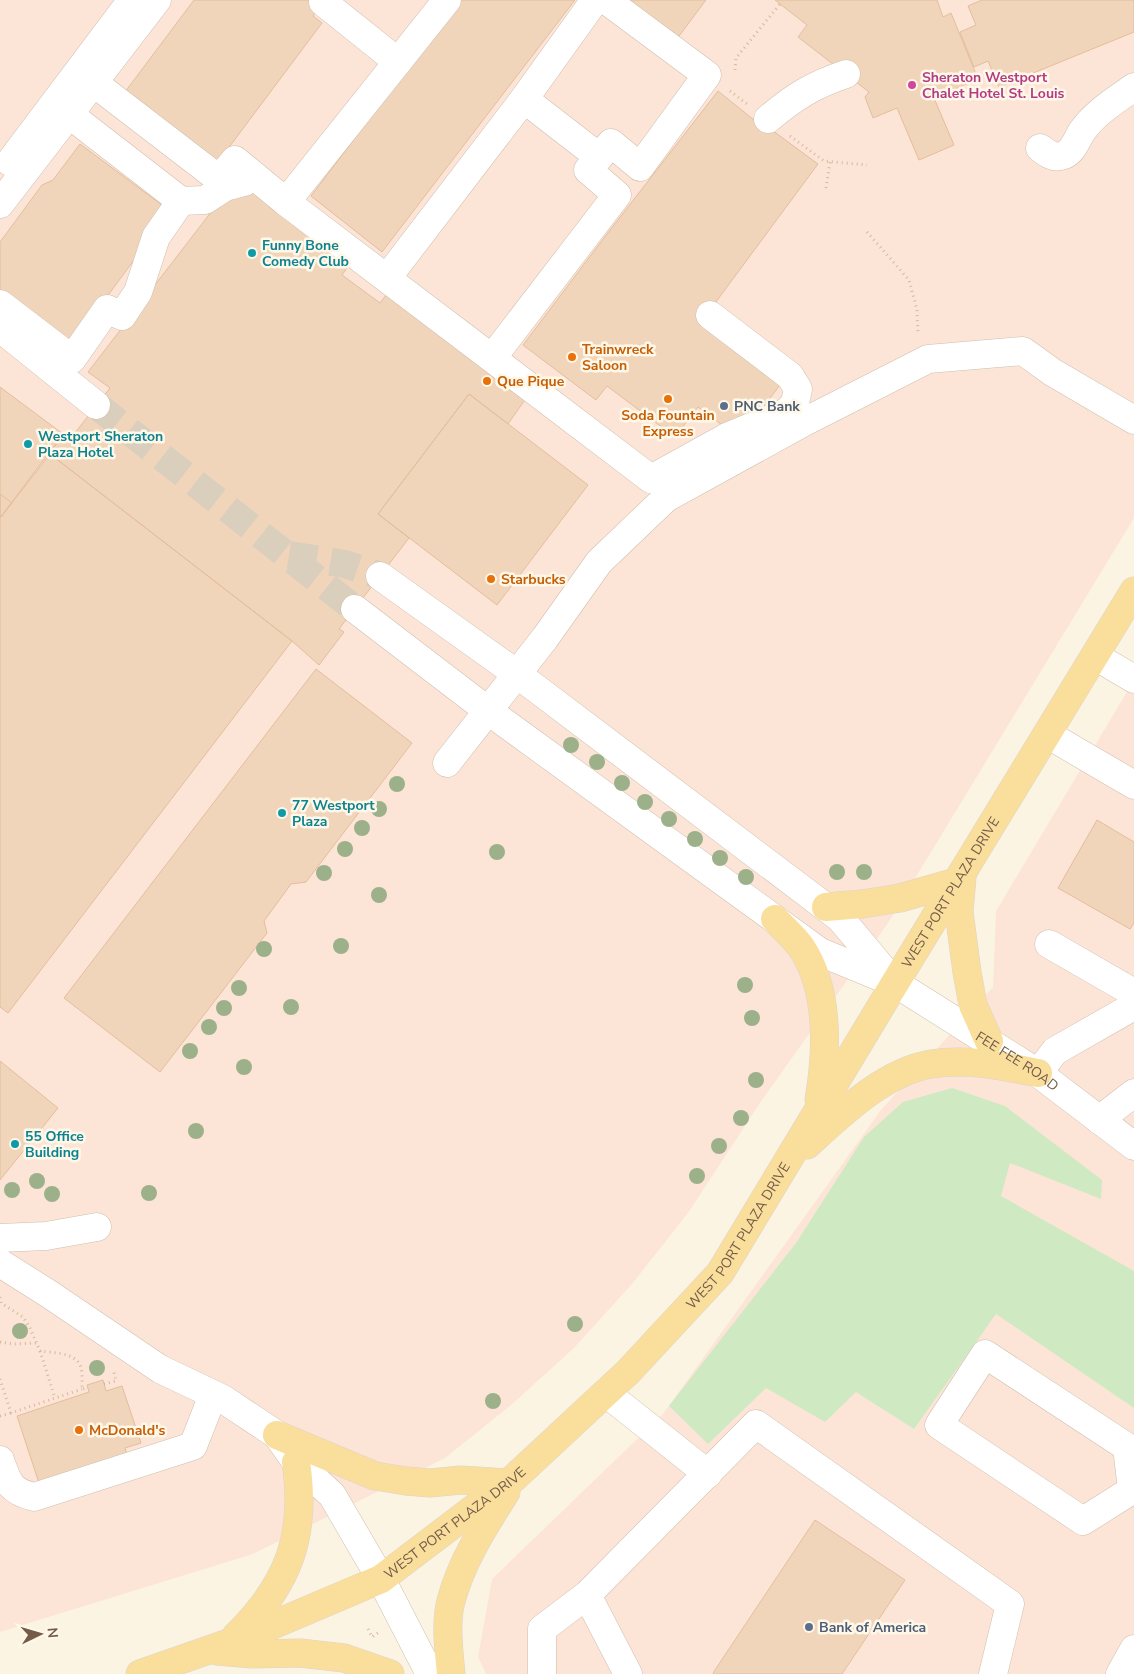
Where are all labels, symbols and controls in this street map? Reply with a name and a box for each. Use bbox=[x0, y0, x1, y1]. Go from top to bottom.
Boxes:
place label: Sheraton Westport Chalet Hotel St. Louis bbox=[922, 68, 1065, 103]
marker: Sheraton Westport Chalet Hotel St. Louis bbox=[906, 79, 918, 91]
place label: Funny Bone Comedy Club bbox=[262, 236, 349, 271]
marker: Funny Bone Comedy Club bbox=[246, 247, 258, 259]
place label: Trainwreck Saloon bbox=[582, 340, 654, 375]
marker: Trainwreck Saloon bbox=[566, 351, 578, 363]
place label: Que Pique bbox=[497, 372, 565, 391]
marker: Que Pique bbox=[481, 375, 493, 387]
marker: Soda Fountain Express bbox=[662, 393, 674, 405]
place label: PNC Bank bbox=[734, 397, 800, 416]
marker: PNC Bank bbox=[718, 400, 730, 412]
place label: Soda Fountain Express bbox=[621, 406, 715, 441]
place label: Westport Sheraton Plaza Hotel bbox=[38, 427, 163, 462]
marker: Westport Sheraton Plaza Hotel bbox=[22, 438, 34, 450]
place label: Starbucks bbox=[501, 570, 566, 589]
marker: Starbucks bbox=[485, 573, 497, 585]
place label: 77 Westport Plaza bbox=[292, 796, 375, 831]
marker: 77 Westport Plaza bbox=[276, 807, 288, 819]
street label: WEST PORT PLAZA DRIVE bbox=[897, 813, 1004, 972]
street label: FEE FEE ROAD bbox=[972, 1027, 1062, 1095]
place label: 55 Office Building bbox=[25, 1127, 84, 1162]
marker: 55 Office Building bbox=[9, 1138, 21, 1150]
street label: WEST PORT PLAZA DRIVE bbox=[682, 1159, 795, 1313]
place label: McDonald's bbox=[89, 1421, 166, 1440]
marker: McDonald's bbox=[73, 1424, 85, 1436]
street label: WEST PORT PLAZA DRIVE bbox=[380, 1463, 530, 1583]
north arrow bbox=[15, 1609, 65, 1659]
place label: Bank of America bbox=[819, 1618, 926, 1637]
marker: Bank of America bbox=[803, 1621, 815, 1633]
text: N bbox=[43, 1627, 62, 1639]

